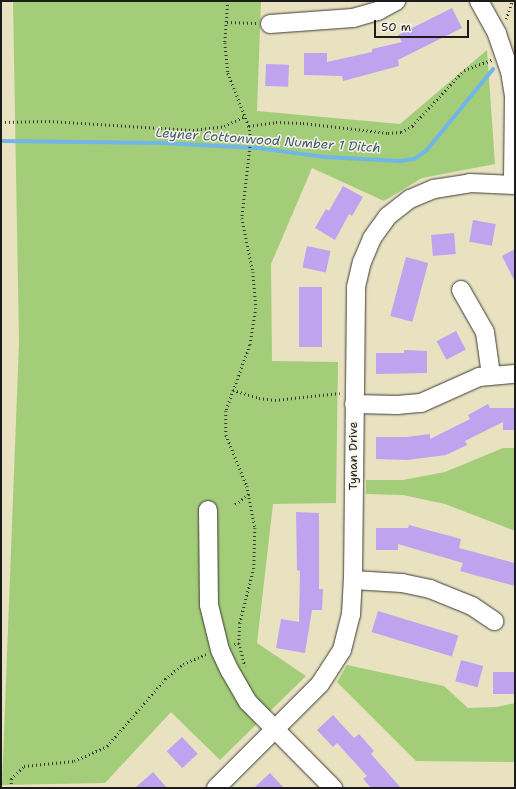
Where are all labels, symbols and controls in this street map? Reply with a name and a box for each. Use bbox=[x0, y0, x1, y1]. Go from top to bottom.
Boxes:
scale bar bbox=[376, 12, 471, 38]
text: 50 m bbox=[381, 19, 411, 35]
water label: Leyner Cottonwood Number 1 Ditch bbox=[155, 125, 381, 157]
street label: Tynan Drive bbox=[347, 422, 361, 490]

